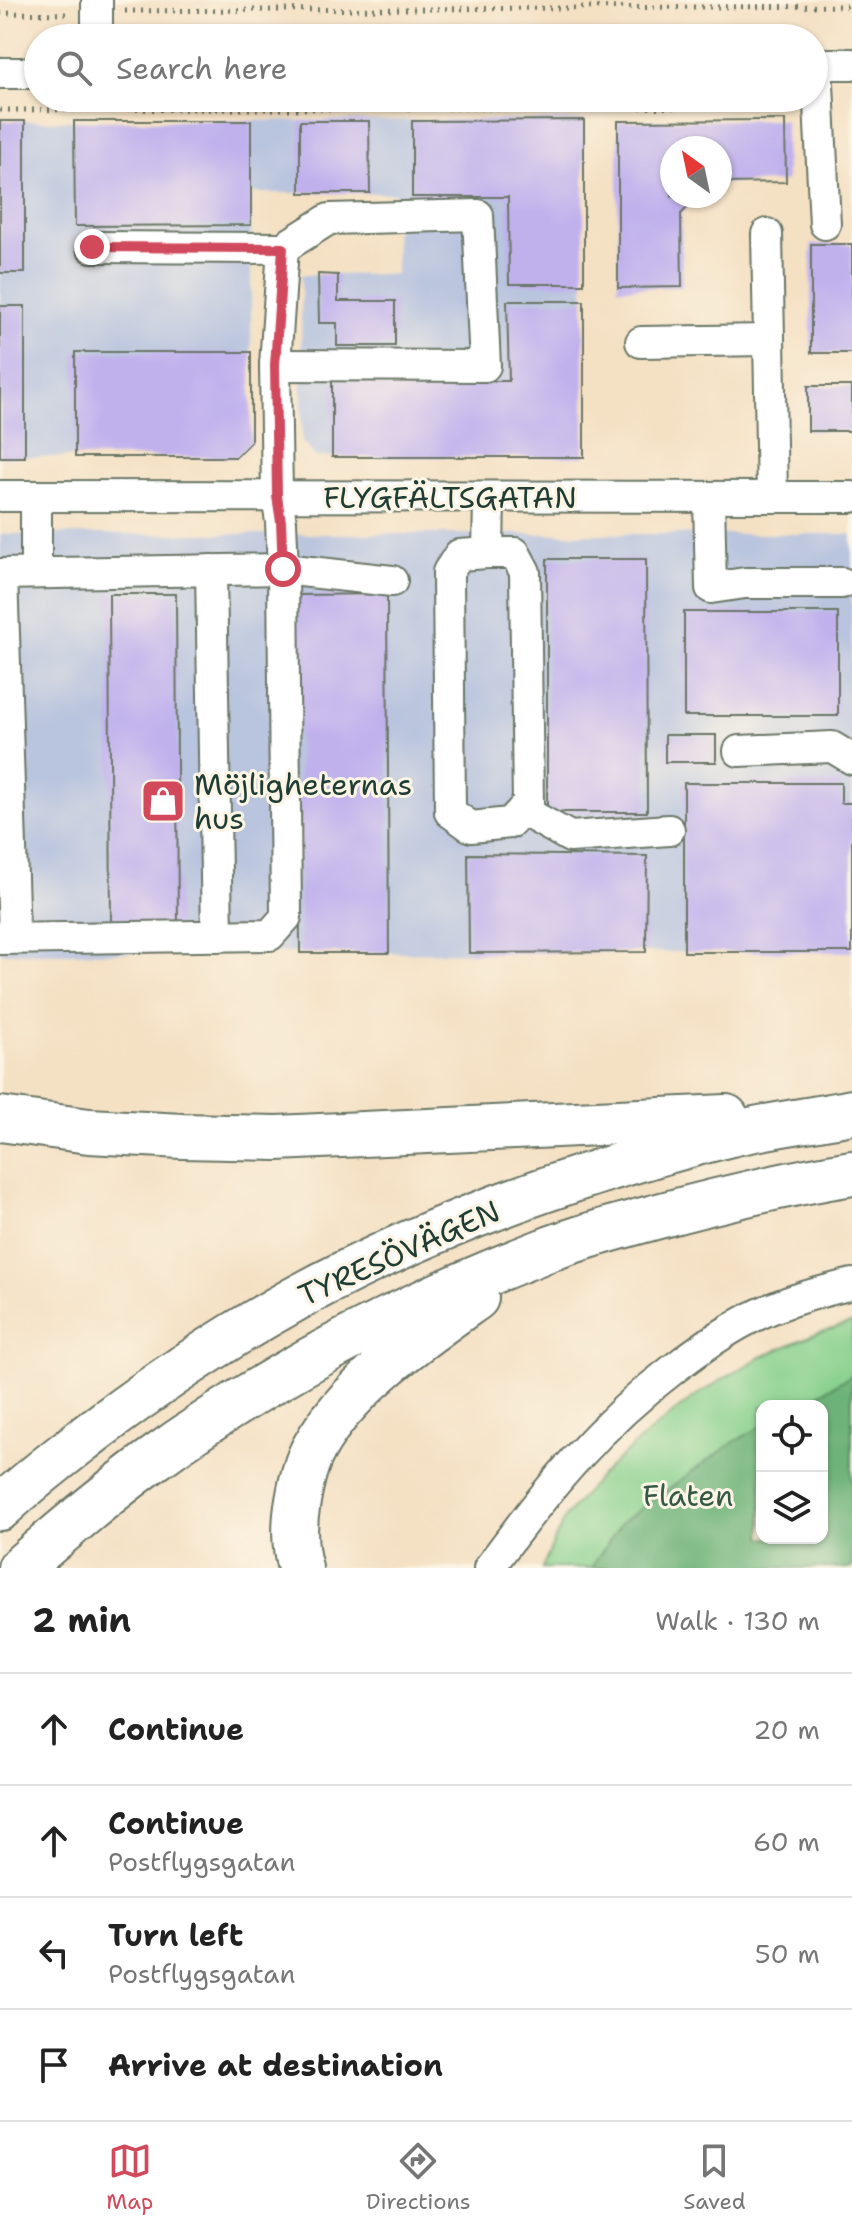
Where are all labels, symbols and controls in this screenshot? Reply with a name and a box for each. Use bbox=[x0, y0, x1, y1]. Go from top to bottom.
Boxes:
search box bbox=[24, 24, 828, 112]
icon: search bbox=[52, 46, 96, 90]
text: Search here bbox=[116, 48, 287, 89]
north arrow bbox=[660, 136, 732, 208]
route end bbox=[74, 229, 110, 265]
street label: FLYGFÄLTSGATAN bbox=[323, 477, 577, 518]
route start bbox=[265, 551, 301, 587]
place label: Möjligheternas hus bbox=[194, 764, 412, 839]
shop icon: Möjligheternas hus bbox=[139, 777, 187, 825]
street label: TYRESÖVÄGEN bbox=[292, 1190, 506, 1316]
map controls bbox=[756, 1400, 828, 1544]
button: locate bbox=[756, 1400, 828, 1472]
button: layers bbox=[756, 1472, 828, 1544]
park label: Flaten bbox=[643, 1475, 733, 1516]
text: 2 min bbox=[32, 1597, 131, 1643]
text: Walk · 130 m bbox=[655, 1603, 820, 1638]
icon: ahead bbox=[32, 1707, 76, 1751]
text: Continue bbox=[108, 1709, 244, 1750]
text: 20 m bbox=[753, 1712, 820, 1747]
text: Continue bbox=[108, 1803, 244, 1844]
icon: ahead bbox=[32, 1819, 76, 1863]
text: 60 m bbox=[753, 1824, 820, 1859]
text: Postflygsgatan bbox=[108, 1844, 295, 1879]
text: Turn left bbox=[108, 1915, 243, 1956]
icon: left bbox=[32, 1931, 76, 1975]
text: 50 m bbox=[755, 1936, 820, 1971]
text: Postflygsgatan bbox=[108, 1956, 295, 1991]
icon: arrive bbox=[32, 2043, 76, 2087]
text: Arrive at destination bbox=[108, 2045, 443, 2086]
tab: Map bbox=[106, 2139, 153, 2216]
tab: Directions bbox=[366, 2139, 471, 2216]
tab: Saved bbox=[683, 2139, 746, 2216]

